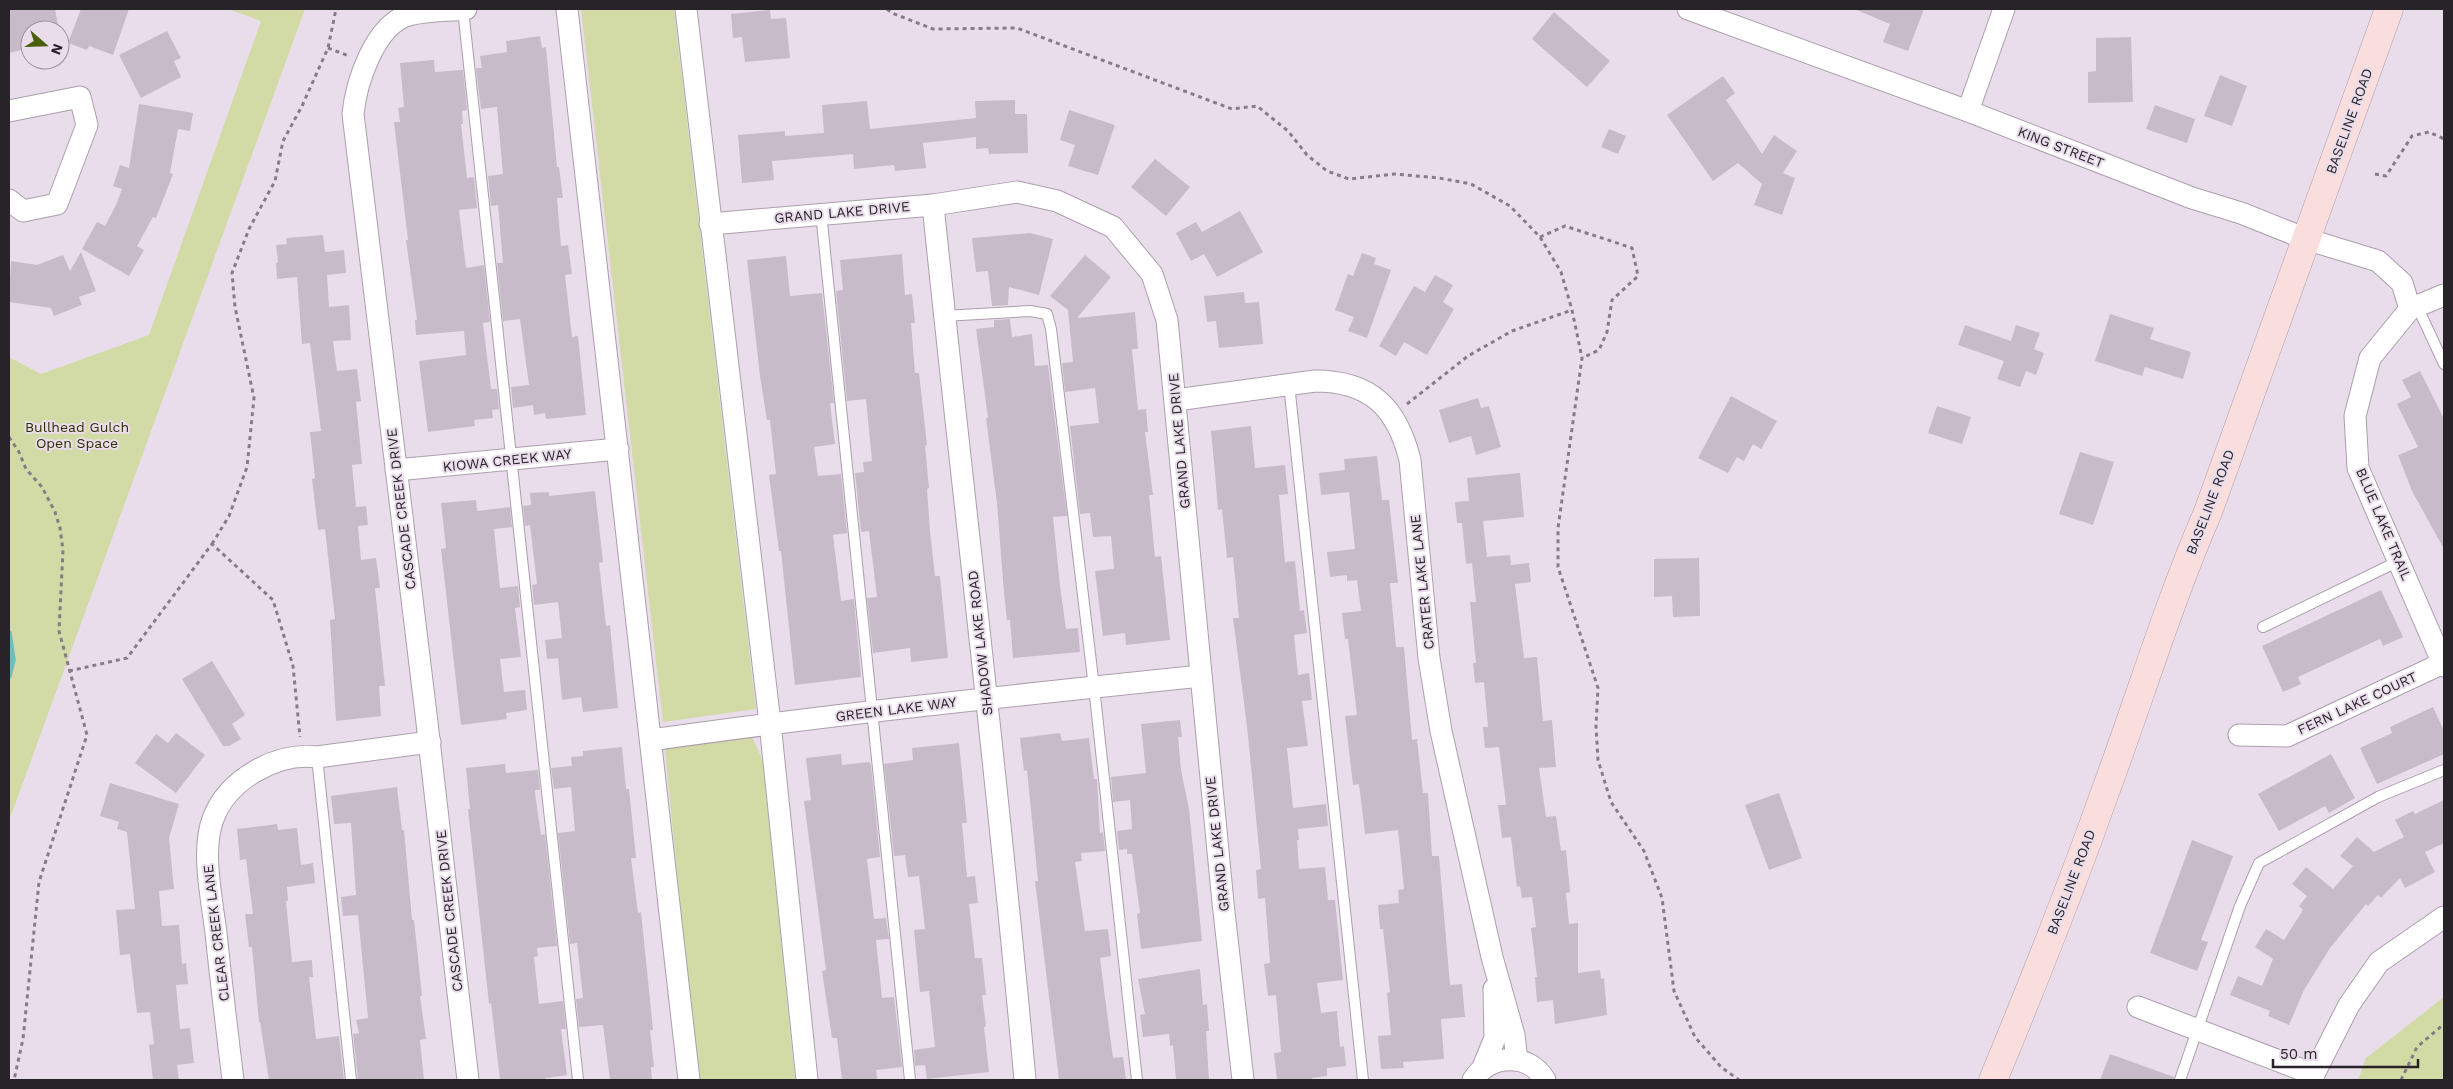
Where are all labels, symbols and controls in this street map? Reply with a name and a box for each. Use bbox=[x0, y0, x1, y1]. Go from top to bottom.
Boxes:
north arrow bbox=[20, 20, 70, 70]
text: N bbox=[48, 42, 67, 57]
street label: BASELINE ROAD bbox=[2322, 66, 2376, 176]
street label: KING STREET bbox=[2016, 123, 2107, 171]
street label: GRAND LAKE DRIVE bbox=[774, 198, 910, 226]
street label: GRAND LAKE DRIVE bbox=[1165, 373, 1193, 509]
park label: Bullhead Gulch Open Space bbox=[25, 419, 129, 451]
street label: CASCADE CREEK DRIVE bbox=[383, 427, 419, 591]
street label: KIOWA CREEK WAY bbox=[442, 445, 572, 475]
street label: BASELINE ROAD bbox=[2183, 447, 2237, 557]
street label: BLUE LAKE TRAIL bbox=[2353, 465, 2415, 583]
street label: CRATER LAKE LANE bbox=[1407, 514, 1437, 650]
street label: SHADOW LAKE ROAD bbox=[964, 570, 996, 716]
street label: FERN LAKE COURT bbox=[2295, 668, 2420, 738]
street label: GREEN LAKE WAY bbox=[835, 694, 957, 724]
street label: GRAND LAKE DRIVE bbox=[1202, 776, 1232, 912]
street label: BASELINE ROAD bbox=[2044, 827, 2098, 937]
street label: CASCADE CREEK DRIVE bbox=[433, 829, 465, 993]
street label: CLEAR CREEK LANE bbox=[200, 864, 232, 1002]
scale bar bbox=[2273, 1036, 2418, 1068]
text: 50 m bbox=[2280, 1045, 2317, 1063]

